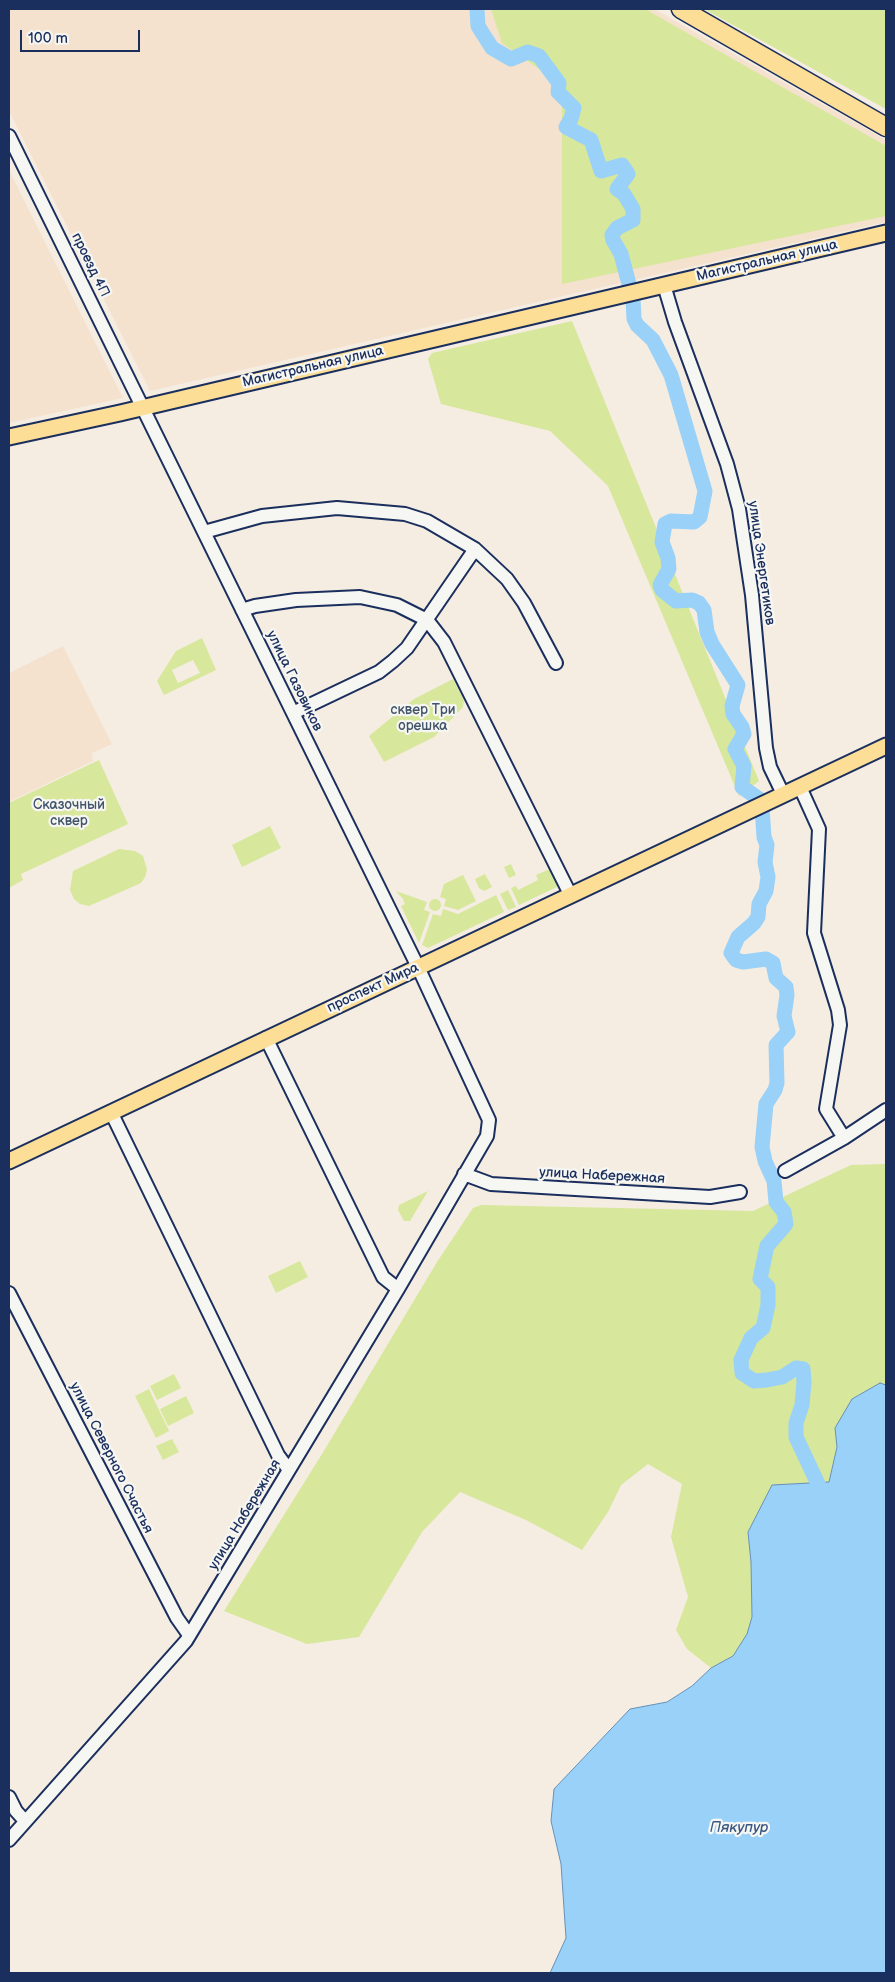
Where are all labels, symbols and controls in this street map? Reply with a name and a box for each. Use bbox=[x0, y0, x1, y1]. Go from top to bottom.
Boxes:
scale bar bbox=[22, 20, 142, 52]
text: 100 m bbox=[28, 29, 68, 48]
street label: проезд 4П bbox=[67, 230, 113, 300]
street label: Магистральная улица bbox=[695, 237, 839, 285]
street label: Магистральная улица bbox=[241, 343, 385, 391]
street label: улица Энергетиков bbox=[744, 500, 778, 626]
street label: улица Газовиков bbox=[262, 628, 326, 734]
park label: сквер Три орешка bbox=[391, 702, 455, 734]
park label: Сказочный сквер bbox=[33, 797, 105, 830]
street label: проспект Мира bbox=[324, 959, 422, 1017]
street label: улица Набережная bbox=[539, 1164, 665, 1188]
street label: улица Северного Счастья bbox=[66, 1380, 156, 1536]
street label: улица Набережная bbox=[205, 1457, 285, 1573]
water label: Пякупур bbox=[710, 1819, 768, 1837]

